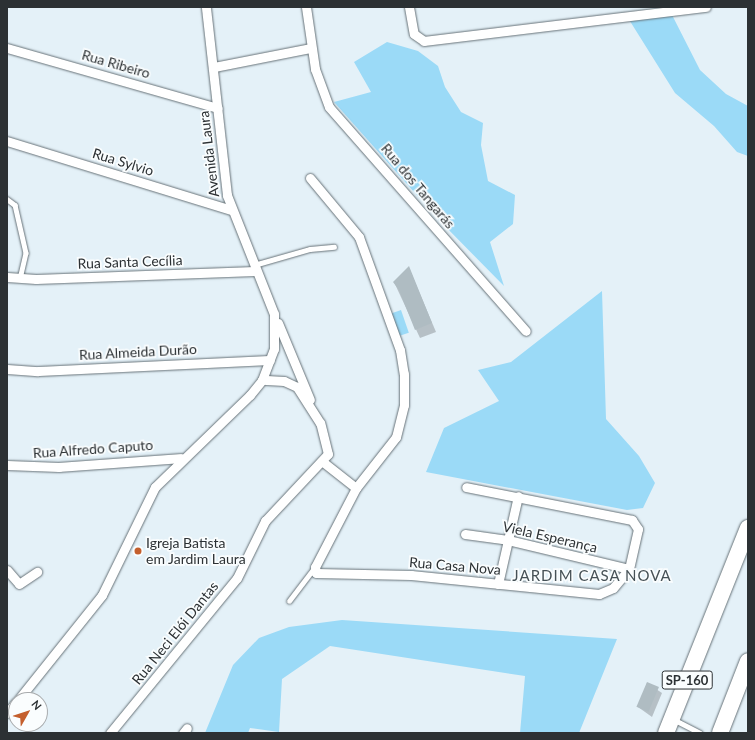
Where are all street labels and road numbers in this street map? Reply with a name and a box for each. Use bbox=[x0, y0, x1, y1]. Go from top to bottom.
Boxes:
street label: Rua Ribeiro bbox=[80, 46, 152, 82]
street label: Avenida Laura bbox=[195, 110, 223, 198]
street label: Rua dos Tangarás bbox=[378, 140, 458, 232]
street label: Rua Sylvio bbox=[90, 145, 156, 179]
street label: Rua Santa Cecília bbox=[77, 252, 183, 272]
street label: Rua Almeida Durão bbox=[78, 341, 198, 363]
street label: Rua Alfredo Caputo bbox=[32, 436, 154, 462]
street label: Viela Esperança bbox=[501, 518, 599, 556]
street label: Rua Casa Nova bbox=[408, 554, 502, 578]
street label: Rua Neci Elói Dantas bbox=[128, 578, 222, 688]
road number: SP-160 bbox=[661, 669, 713, 691]

